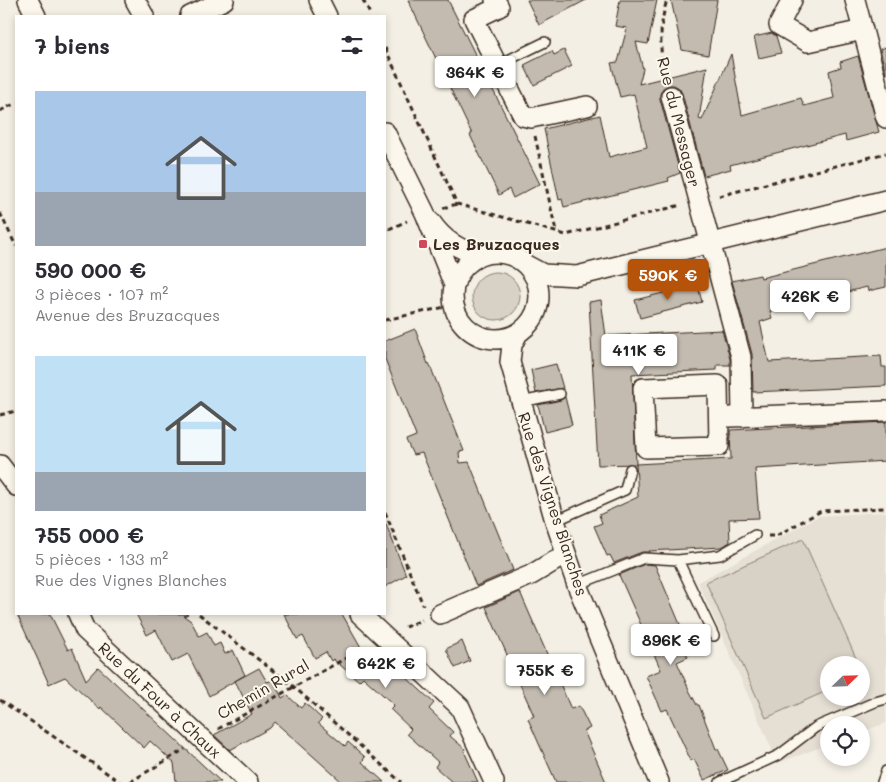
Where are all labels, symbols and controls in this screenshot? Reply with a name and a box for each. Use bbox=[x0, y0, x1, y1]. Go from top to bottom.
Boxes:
icon: filters bbox=[338, 31, 366, 59]
text: 7 biens bbox=[35, 32, 110, 59]
street label: Rue du Messager bbox=[653, 55, 706, 189]
pin: 364K € bbox=[434, 56, 516, 98]
text: 364K € bbox=[446, 61, 504, 82]
icon: home bbox=[156, 123, 246, 213]
place label: Les Bruzacques bbox=[433, 233, 559, 254]
marker: Les Bruzacques bbox=[417, 238, 429, 250]
text: 590 000 € bbox=[35, 256, 146, 283]
pin: 590K € bbox=[627, 258, 709, 301]
text: 590K € bbox=[639, 264, 697, 285]
pin: 426K € bbox=[769, 280, 851, 322]
text: 3 pièces · 107 m² bbox=[35, 283, 168, 304]
text: 426K € bbox=[781, 285, 839, 306]
text: Avenue des Bruzacques bbox=[35, 304, 220, 325]
pin: 411K € bbox=[598, 334, 680, 376]
text: 411K € bbox=[612, 339, 666, 360]
icon: home bbox=[156, 388, 246, 478]
street label: Rue des Vignes Blanches bbox=[514, 409, 593, 598]
text: 755 000 € bbox=[35, 521, 144, 548]
text: 5 pièces · 133 m² bbox=[35, 548, 168, 569]
text: Rue des Vignes Blanches bbox=[35, 569, 227, 590]
pin: 896K € bbox=[630, 624, 712, 666]
text: 896K € bbox=[642, 629, 700, 650]
street label: Rue du Four à Chaux bbox=[94, 637, 226, 762]
pin: 642K € bbox=[345, 646, 427, 689]
text: 642K € bbox=[357, 652, 415, 673]
street label: Chemin Rural bbox=[213, 654, 313, 723]
pin: 755K € bbox=[504, 654, 586, 696]
north arrow bbox=[820, 656, 870, 706]
map controls bbox=[820, 656, 870, 766]
text: 755K € bbox=[517, 659, 573, 680]
button: locate bbox=[820, 716, 870, 766]

